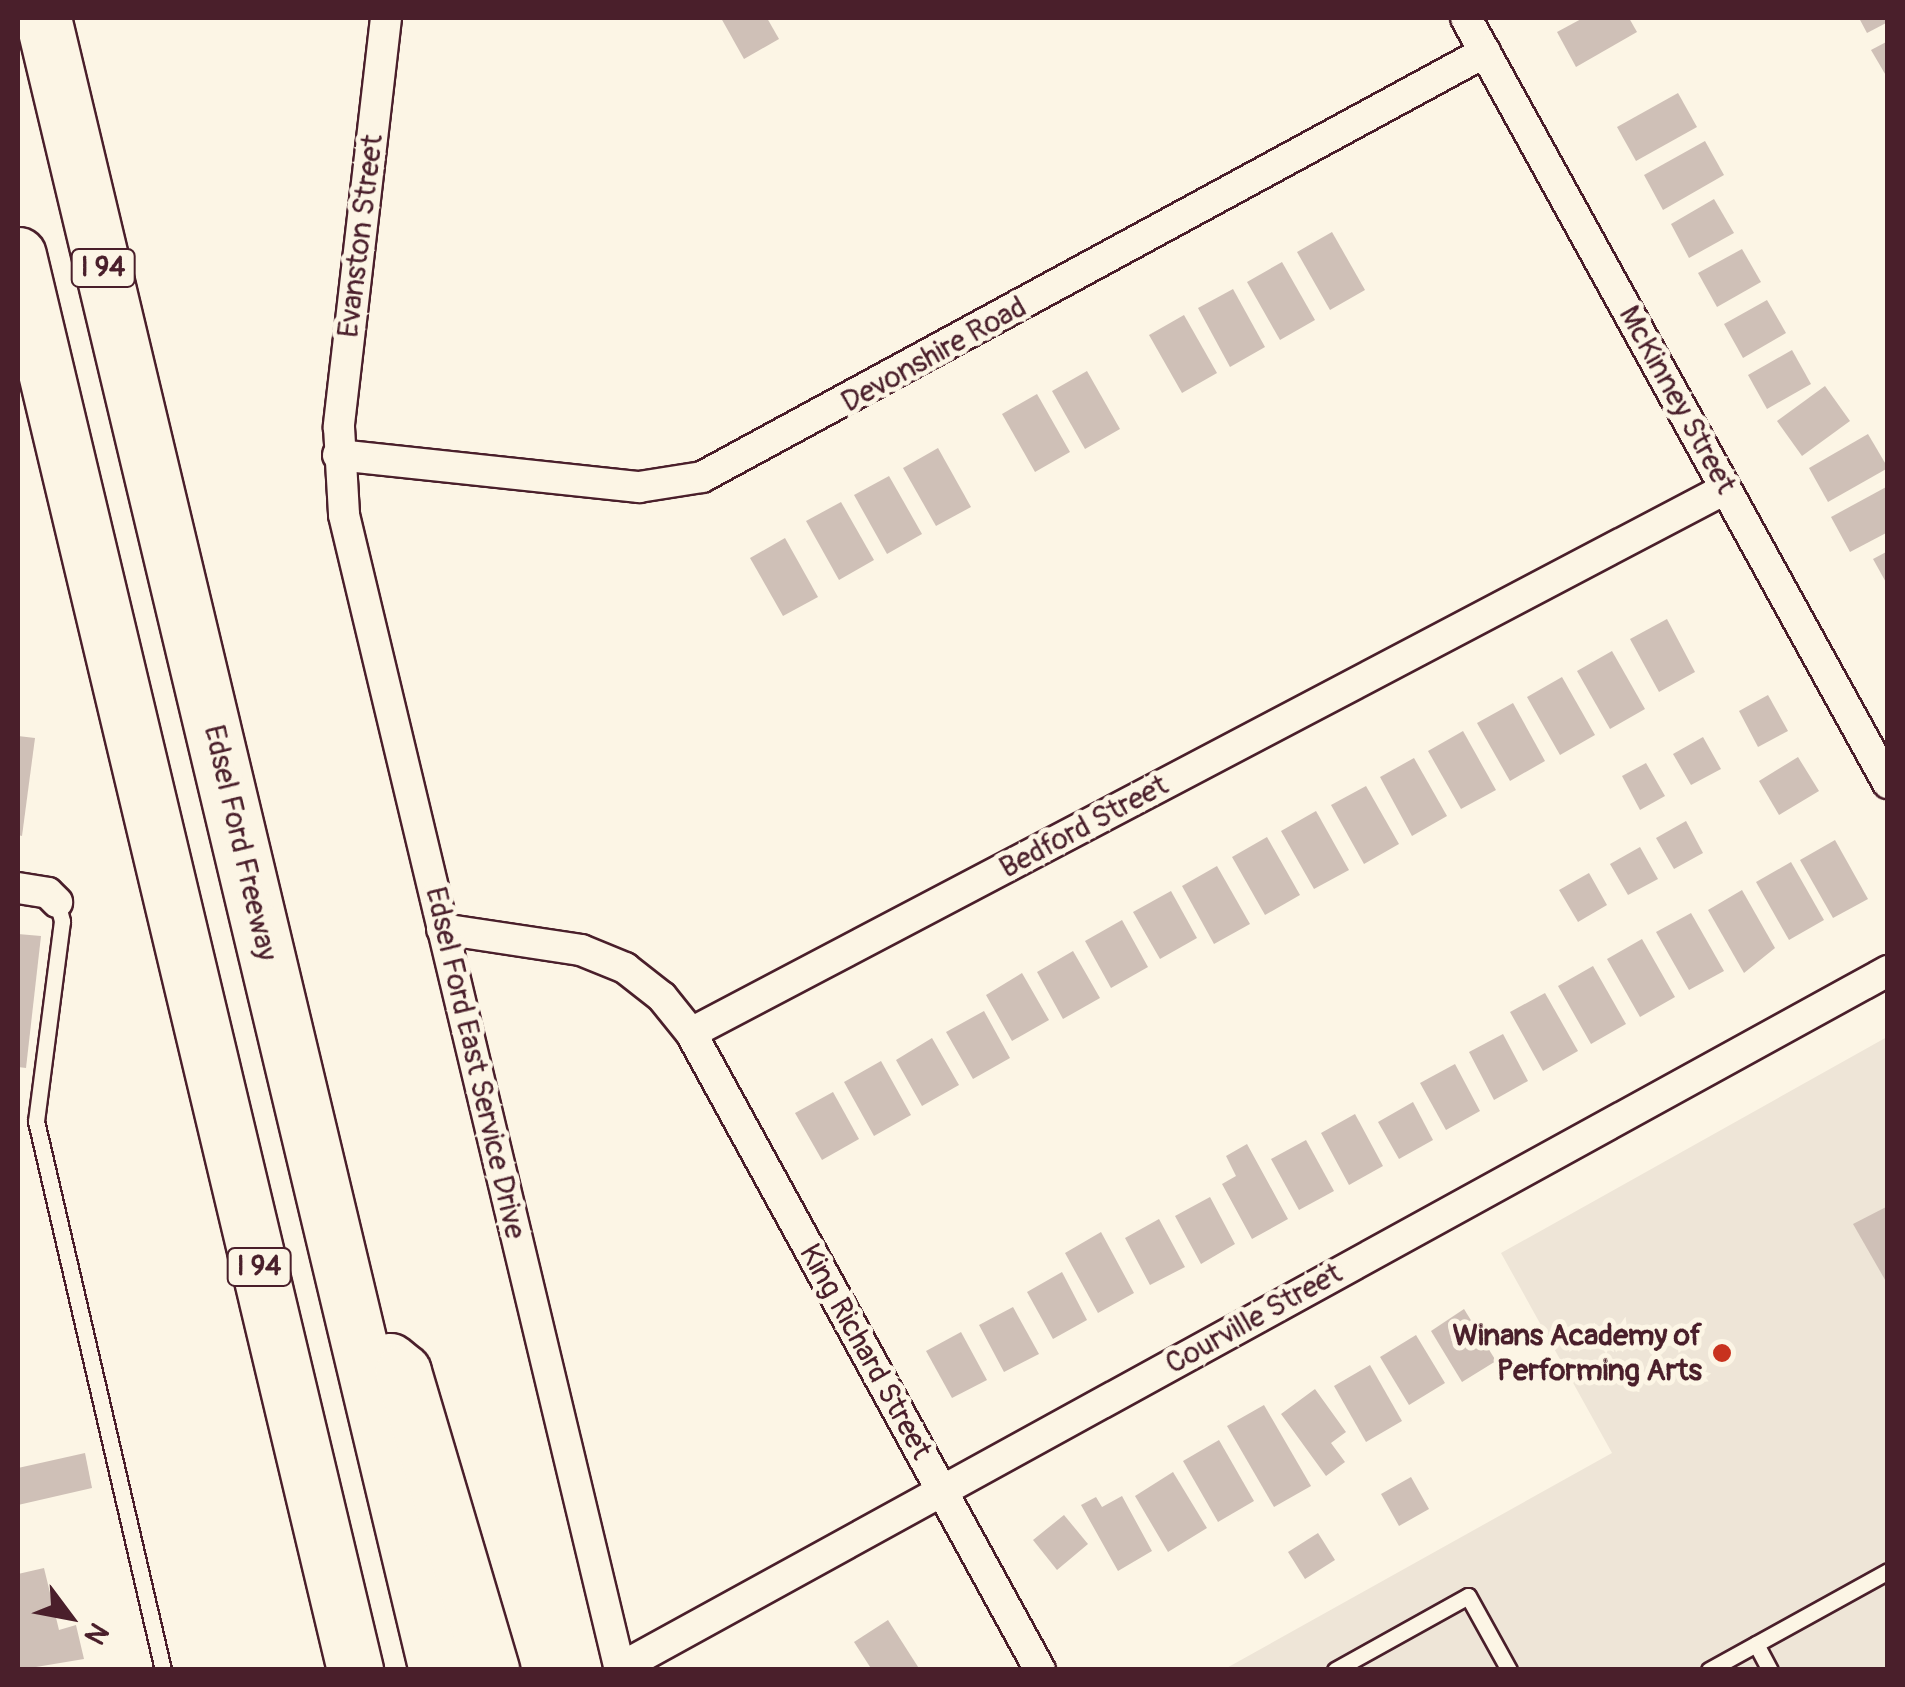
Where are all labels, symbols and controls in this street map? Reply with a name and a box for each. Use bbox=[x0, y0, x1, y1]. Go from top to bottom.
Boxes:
street label: Evanston Street bbox=[331, 132, 391, 340]
road number: I 94 bbox=[70, 245, 136, 291]
street label: Devonshire Road bbox=[835, 289, 1033, 421]
street label: McKinney Street bbox=[1610, 300, 1744, 500]
street label: Edsel Ford Freeway bbox=[195, 722, 285, 964]
street label: Bedford Street bbox=[994, 768, 1174, 886]
street label: Edsel Ford East Service Drive bbox=[417, 884, 533, 1242]
street label: King Richard Street bbox=[791, 1238, 939, 1466]
road number: I 94 bbox=[226, 1244, 292, 1290]
street label: Courville Street bbox=[1159, 1256, 1349, 1382]
place label: Winans Academy of Performing Arts bbox=[1453, 1318, 1702, 1388]
marker: Winans Academy of Performing Arts bbox=[1711, 1342, 1733, 1364]
north arrow bbox=[20, 1567, 120, 1667]
text: N bbox=[76, 1616, 116, 1650]

